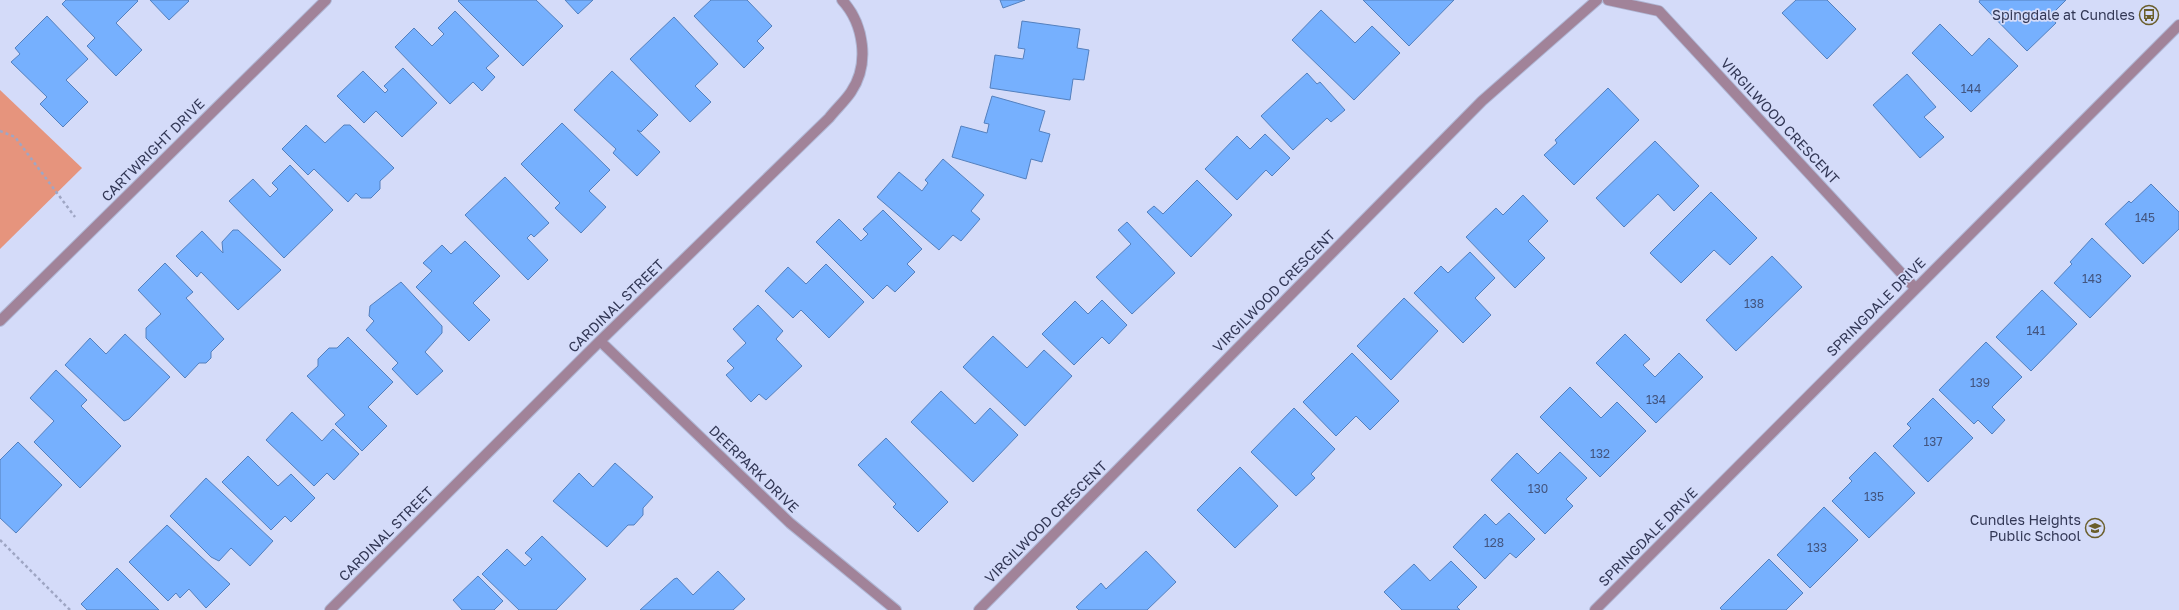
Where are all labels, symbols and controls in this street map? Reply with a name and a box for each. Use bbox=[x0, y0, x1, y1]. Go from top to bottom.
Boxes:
bus stop icon: Spingdale at Cundles bbox=[2138, 4, 2160, 26]
place label: Spingdale at Cundles bbox=[1992, 6, 2135, 23]
street label: VIRGILWOOD CRESCENT bbox=[1718, 54, 1843, 187]
house number: 144 bbox=[1961, 81, 1981, 96]
street label: CARTWRIGHT DRIVE bbox=[98, 95, 208, 205]
house number: 145 bbox=[2135, 210, 2155, 225]
street label: VIRGILWOOD CRESCENT bbox=[1209, 226, 1339, 355]
street label: SPRINGDALE DRIVE bbox=[1823, 254, 1929, 360]
street label: CARDINAL STREET bbox=[564, 255, 667, 356]
house number: 143 bbox=[2082, 271, 2102, 286]
house number: 138 bbox=[1744, 296, 1764, 311]
house number: 141 bbox=[2027, 323, 2046, 338]
house number: 139 bbox=[1970, 375, 1990, 390]
house number: 134 bbox=[1646, 392, 1666, 407]
street label: DEERPARK DRIVE bbox=[706, 421, 803, 516]
house number: 137 bbox=[1923, 434, 1943, 449]
house number: 132 bbox=[1590, 446, 1610, 461]
street label: VIRGILWOOD CRESCENT bbox=[981, 457, 1111, 586]
house number: 130 bbox=[1528, 481, 1548, 496]
street label: CARDINAL STREET bbox=[335, 483, 437, 584]
street label: SPRINGDALE DRIVE bbox=[1595, 484, 1701, 590]
house number: 135 bbox=[1864, 489, 1884, 504]
place label: Cundles Heights Public School bbox=[1970, 511, 2081, 544]
school or university icon: Cundles Heights Public School bbox=[2084, 517, 2106, 539]
house number: 128 bbox=[1484, 535, 1504, 550]
house number: 133 bbox=[1807, 540, 1827, 555]

